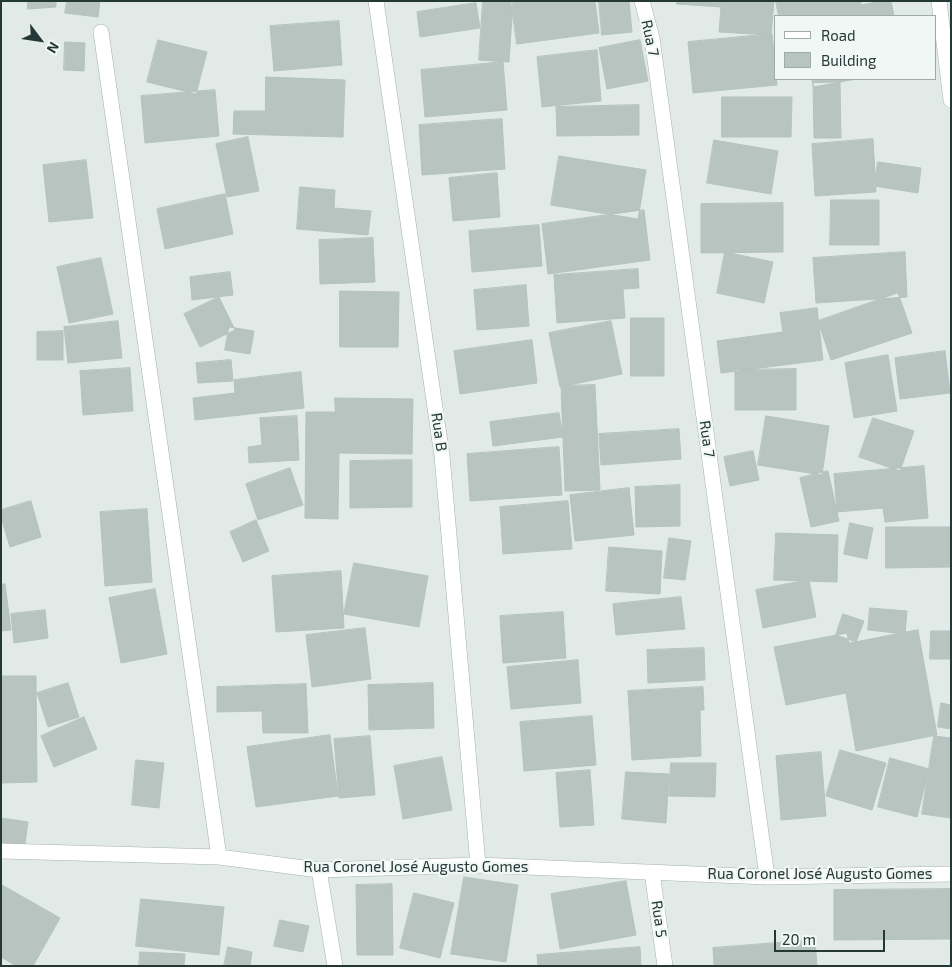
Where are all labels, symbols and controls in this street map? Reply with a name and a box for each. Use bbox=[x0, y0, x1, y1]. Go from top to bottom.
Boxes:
north arrow bbox=[15, 15, 65, 65]
legend bbox=[774, 15, 937, 80]
street label: Rua 7 bbox=[637, 18, 663, 58]
text: Road bbox=[821, 26, 856, 44]
text: N bbox=[43, 39, 63, 57]
text: Building bbox=[821, 51, 876, 69]
street label: Rua B bbox=[427, 412, 451, 452]
street label: Rua 7 bbox=[696, 419, 718, 459]
street label: Rua Coronel José Augusto Gomes bbox=[304, 858, 528, 876]
street label: Rua Coronel José Augusto Gomes bbox=[708, 865, 932, 883]
street label: Rua 5 bbox=[647, 899, 671, 939]
scale bar bbox=[777, 920, 888, 952]
text: 20 m bbox=[782, 930, 816, 948]

